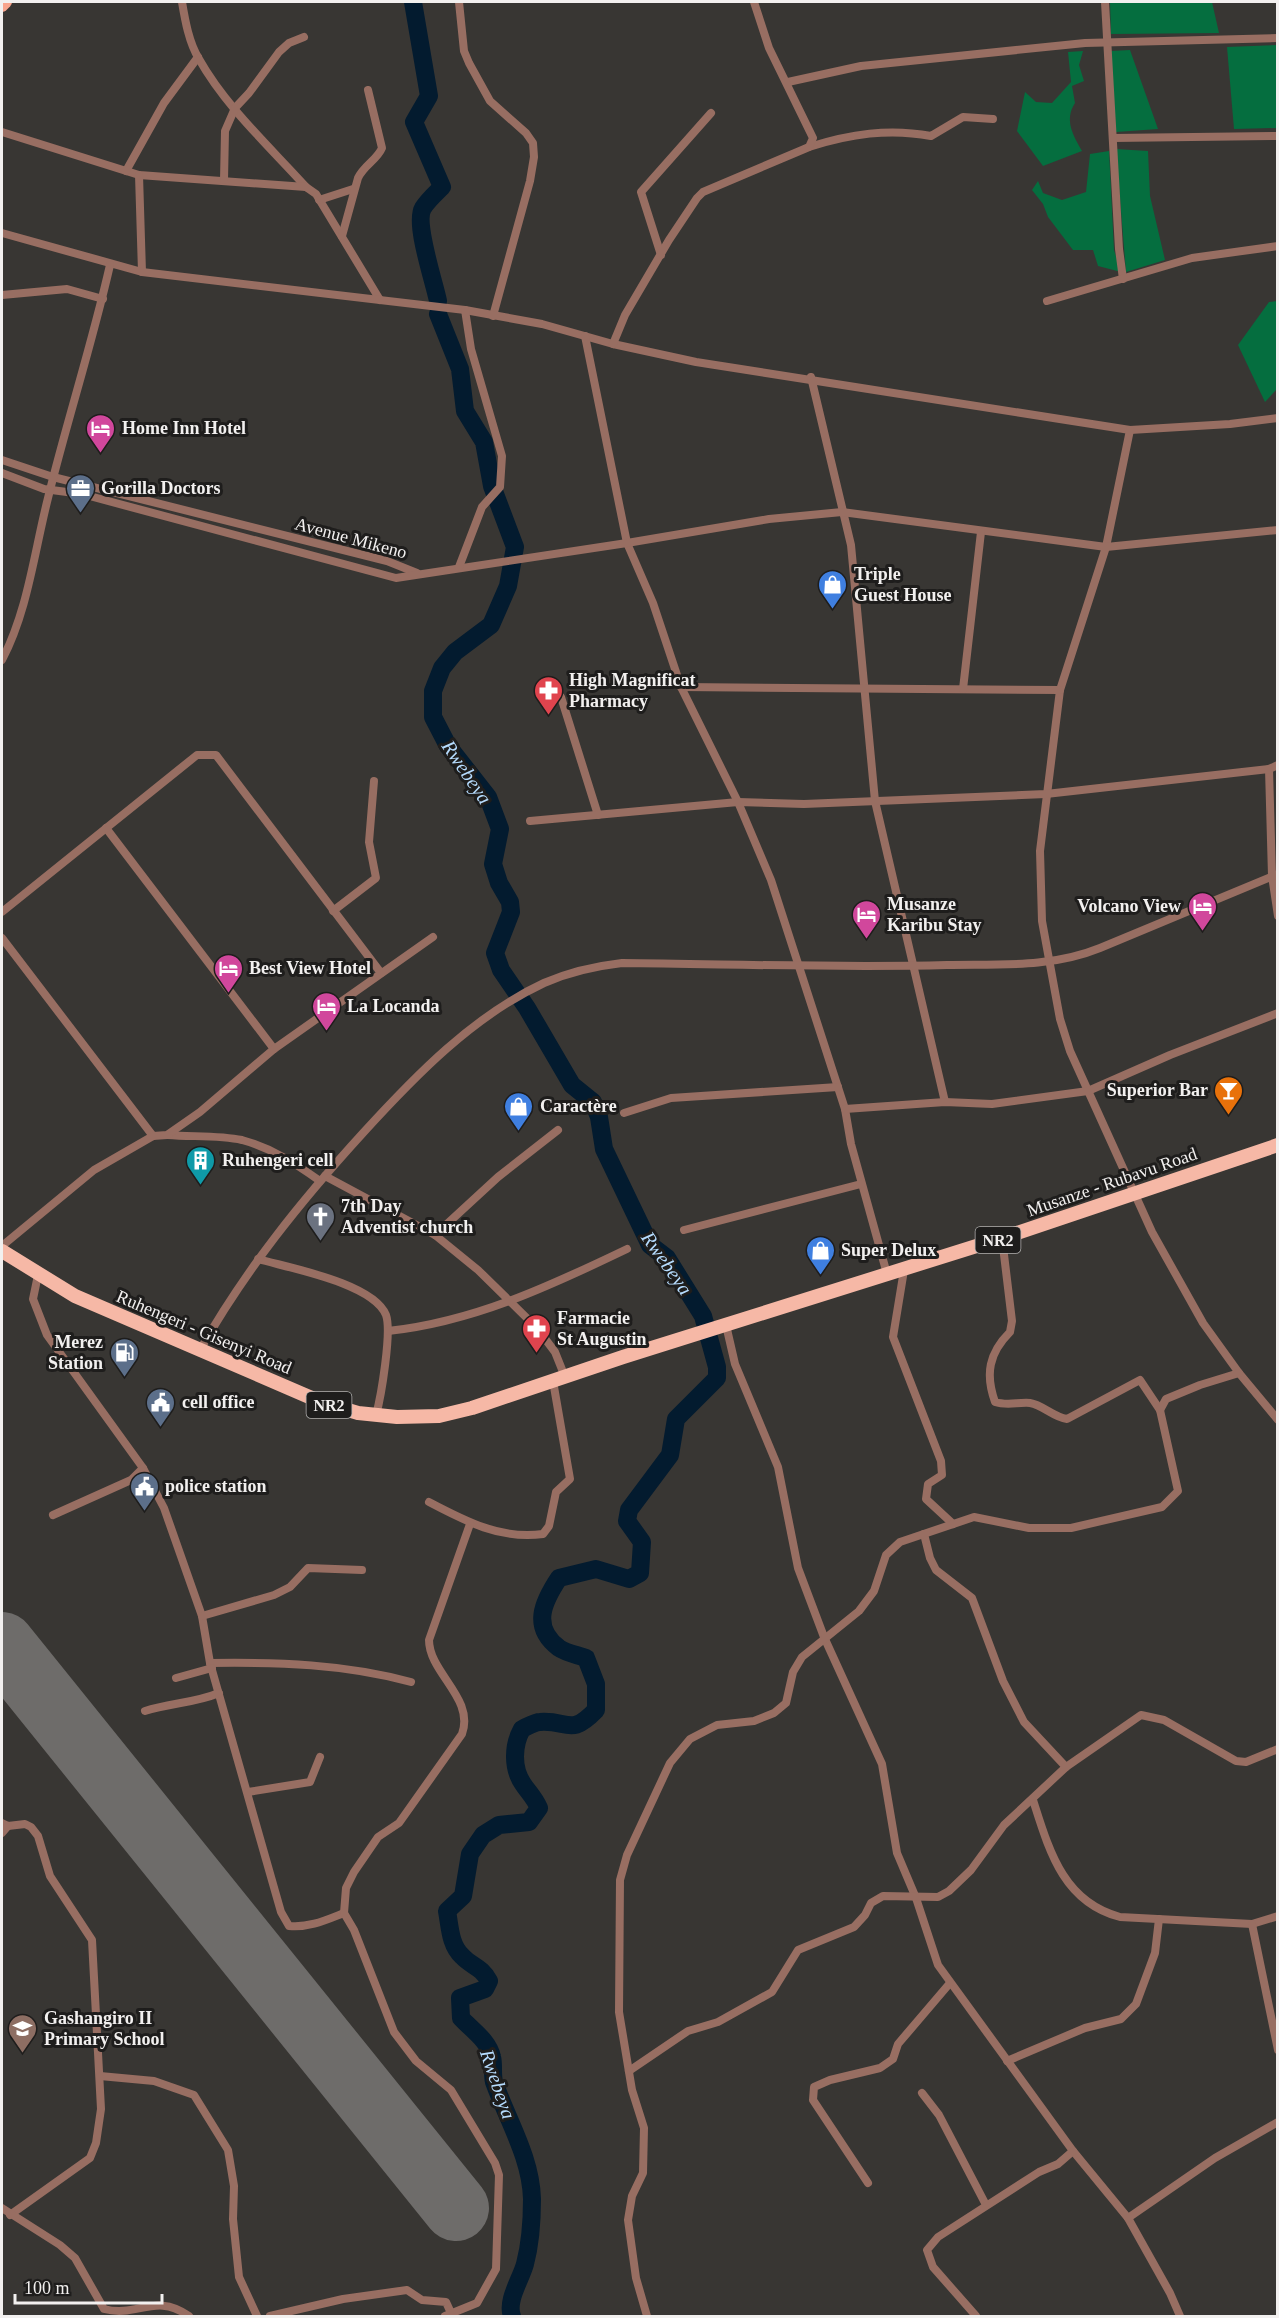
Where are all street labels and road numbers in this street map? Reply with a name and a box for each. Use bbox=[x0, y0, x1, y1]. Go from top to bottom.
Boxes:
street label: Avenue Mikeno bbox=[293, 513, 409, 563]
street label: Musanze - Rubavu Road bbox=[1024, 1143, 1200, 1221]
road number: NR2 bbox=[976, 1227, 1020, 1253]
street label: Ruhengeri - Gisenyi Road bbox=[113, 1286, 295, 1378]
road number: NR2 bbox=[306, 1392, 352, 1418]

